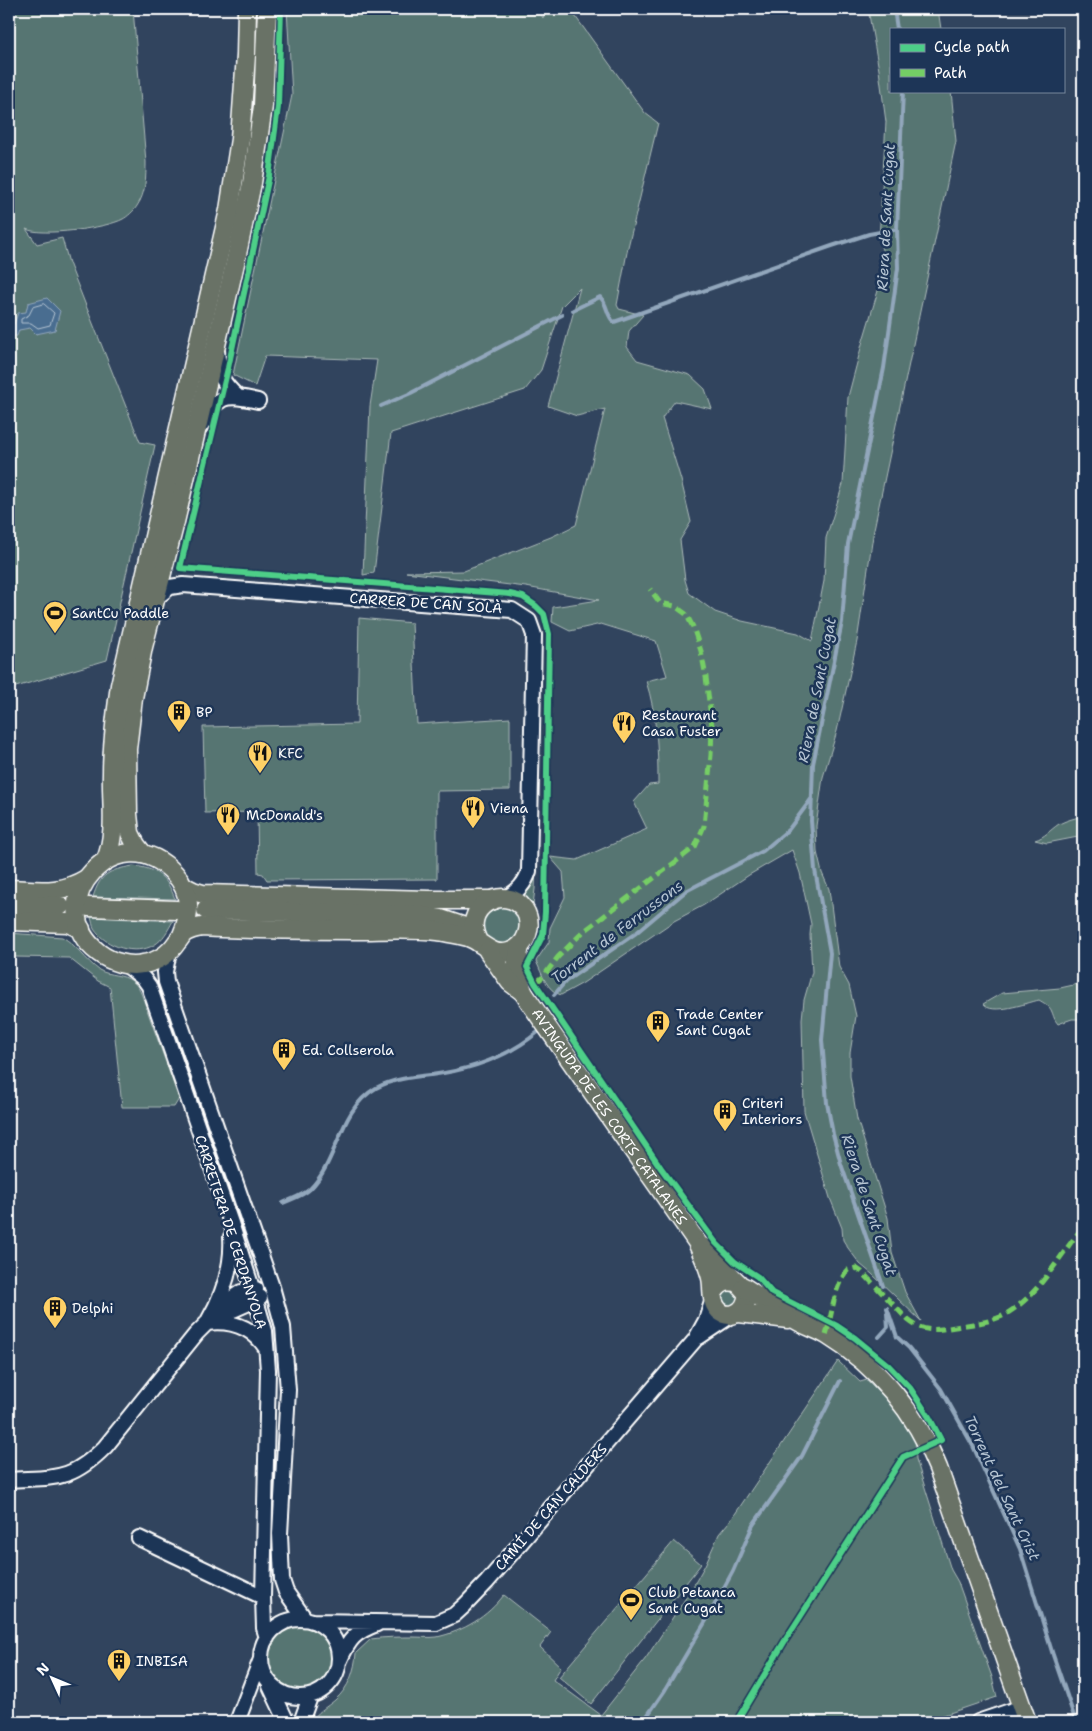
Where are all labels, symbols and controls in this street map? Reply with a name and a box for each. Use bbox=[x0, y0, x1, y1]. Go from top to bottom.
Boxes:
legend bbox=[890, 28, 1064, 92]
text: Cycle path bbox=[934, 37, 1010, 57]
text: Path bbox=[934, 63, 967, 83]
water label: Riera de Sant Cugat bbox=[872, 142, 900, 291]
street label: CARRER DE CAN SOLÀ bbox=[349, 589, 503, 617]
sports icon: SantCu Paddle bbox=[42, 600, 68, 634]
place label: SantCu Paddle bbox=[72, 604, 169, 622]
water label: Riera de Sant Cugat bbox=[793, 615, 841, 764]
building icon: BP bbox=[166, 699, 192, 733]
place label: BP bbox=[196, 703, 213, 721]
place label: Restaurant Casa Fuster bbox=[642, 706, 722, 740]
restaurant icon: Restaurant Casa Fuster bbox=[611, 710, 637, 744]
restaurant icon: KFC bbox=[247, 740, 273, 774]
place label: KFC bbox=[278, 744, 303, 762]
restaurant icon: Viena bbox=[460, 795, 486, 829]
place label: Viena bbox=[490, 799, 529, 817]
restaurant icon: McDonald's bbox=[215, 802, 241, 836]
place label: McDonald's bbox=[246, 806, 323, 824]
water label: Torrent de Ferrussons bbox=[547, 876, 687, 988]
street label: AVINGUDA DE LES CORTS CATALANES bbox=[528, 1005, 691, 1228]
place label: Trade Center Sant Cugat bbox=[676, 1005, 764, 1039]
building icon: Trade Center Sant Cugat bbox=[645, 1009, 671, 1043]
building icon: Ed. Collserola bbox=[271, 1037, 297, 1071]
place label: Ed. Collserola bbox=[302, 1041, 394, 1059]
place label: Criteri Interiors bbox=[742, 1094, 802, 1128]
building icon: Criteri Interiors bbox=[712, 1098, 738, 1132]
water label: Riera de Sant Cugat bbox=[837, 1132, 901, 1279]
street label: CARRETERA DE CERDANYOLA bbox=[191, 1133, 271, 1331]
building icon: Delphi bbox=[42, 1295, 68, 1329]
place label: Delphi bbox=[72, 1299, 113, 1317]
water label: Torrent del Sant Crist bbox=[959, 1412, 1045, 1564]
street label: CAMÍ DE CAN CALDERS bbox=[491, 1440, 611, 1574]
place label: Club Petanca Sant Cugat bbox=[648, 1583, 736, 1617]
sports icon: Club Petanca Sant Cugat bbox=[618, 1587, 644, 1621]
building icon: INBISA bbox=[106, 1648, 132, 1682]
place label: INBISA bbox=[136, 1652, 188, 1670]
north arrow bbox=[28, 1654, 78, 1704]
text: N bbox=[32, 1659, 53, 1679]

